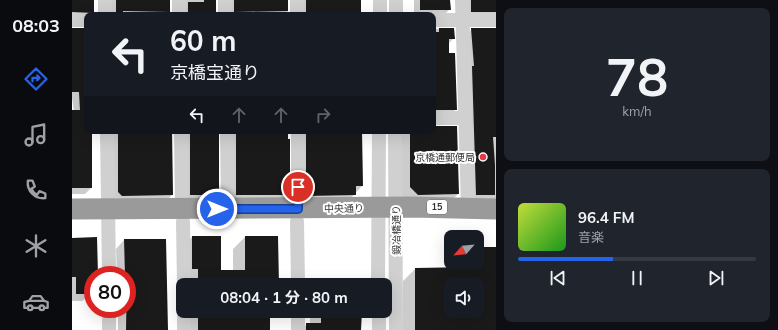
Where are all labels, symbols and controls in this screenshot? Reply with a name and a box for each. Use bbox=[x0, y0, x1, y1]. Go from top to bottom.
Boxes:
text: 08:03 bbox=[12, 14, 60, 37]
text: 60 m bbox=[170, 23, 236, 58]
icon: left bbox=[104, 28, 156, 80]
text: 78 bbox=[606, 44, 668, 109]
text: 京橋宝通り bbox=[170, 61, 260, 84]
icon: directions bbox=[22, 65, 50, 93]
text: km/h bbox=[622, 103, 652, 119]
icon: left bbox=[186, 104, 208, 126]
icon: ahead bbox=[228, 104, 250, 126]
icon: ahead bbox=[270, 104, 292, 126]
icon: right bbox=[312, 104, 334, 126]
icon: music bbox=[22, 121, 50, 149]
place label: 京橋通郵便局 bbox=[415, 151, 475, 164]
marker: 京橋通郵便局 bbox=[478, 152, 488, 162]
pin bbox=[281, 170, 315, 204]
icon: phone bbox=[22, 176, 50, 204]
icon: arrive bbox=[287, 176, 309, 198]
position arrow bbox=[196, 188, 238, 230]
road number: 15 bbox=[427, 200, 447, 214]
street label: 中央通り bbox=[324, 202, 364, 215]
street label: 鍛冶橋通り bbox=[390, 205, 403, 255]
text: 96.4 FM bbox=[578, 208, 634, 227]
text: 音楽 bbox=[578, 229, 604, 245]
north arrow bbox=[444, 230, 484, 270]
map controls bbox=[444, 230, 484, 318]
icon: climate bbox=[22, 232, 50, 260]
speed limit sign: 80 bbox=[84, 266, 136, 318]
icon: previous bbox=[547, 267, 569, 289]
icon: pause bbox=[626, 267, 648, 289]
icon: next bbox=[705, 267, 727, 289]
button: sound bbox=[444, 278, 484, 318]
icon: car bbox=[22, 288, 50, 316]
text: 08:04 · 1 分 · 80 m bbox=[220, 288, 348, 307]

